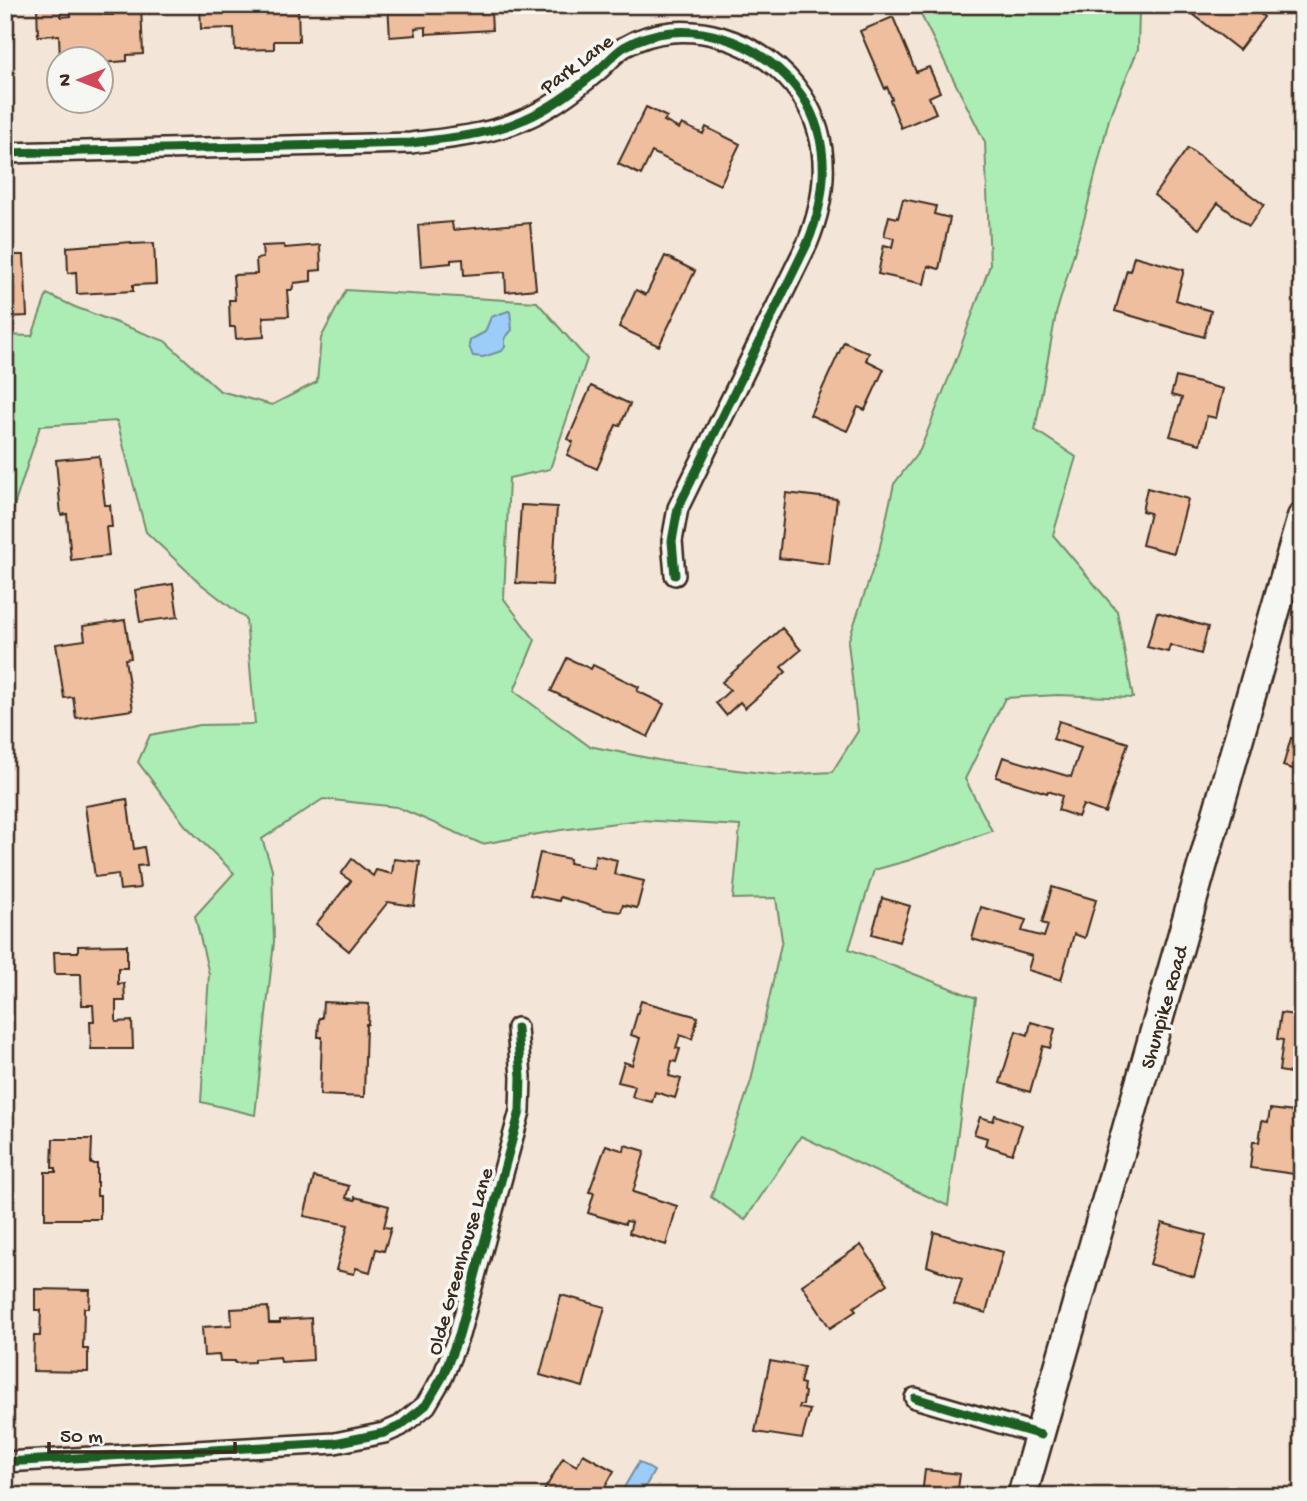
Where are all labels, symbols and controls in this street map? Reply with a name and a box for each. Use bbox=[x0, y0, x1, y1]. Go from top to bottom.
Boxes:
street label: Park Lane bbox=[536, 29, 621, 102]
north arrow bbox=[46, 46, 116, 116]
text: N bbox=[55, 74, 78, 86]
street label: Shunpike Road bbox=[1137, 942, 1196, 1072]
street label: Olde Greenhouse Lane bbox=[424, 1164, 501, 1358]
scale bar bbox=[49, 1410, 234, 1454]
text: 50 m bbox=[60, 1426, 103, 1451]

